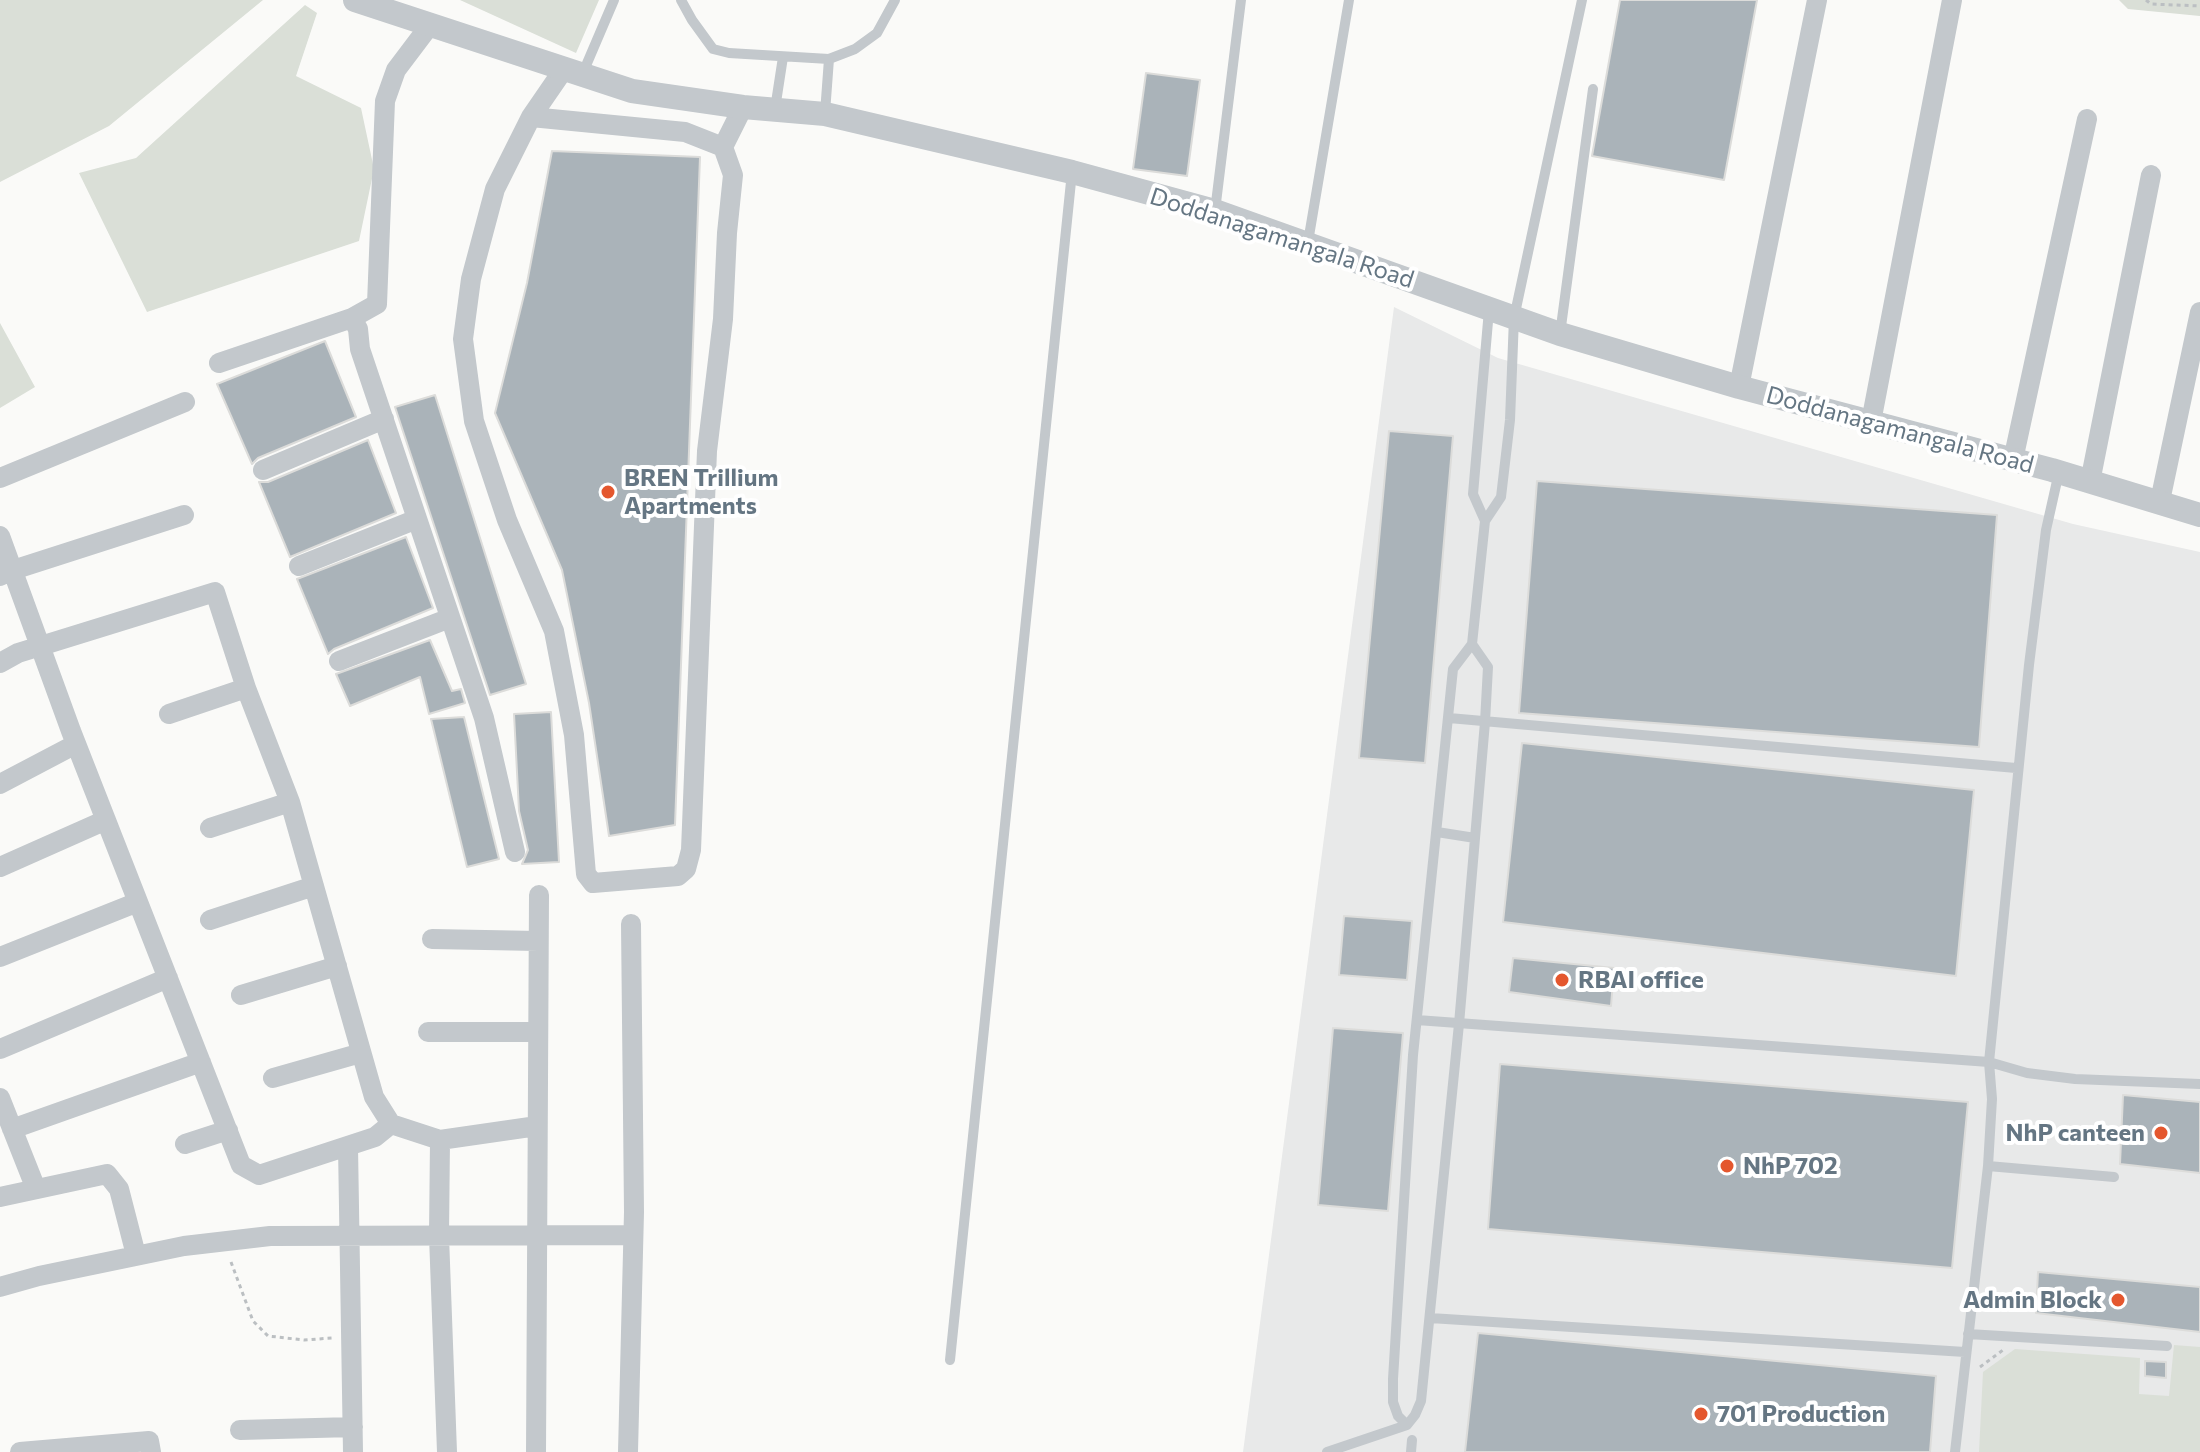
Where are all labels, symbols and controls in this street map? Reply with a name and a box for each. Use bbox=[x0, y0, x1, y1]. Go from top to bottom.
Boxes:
street label: Doddanagamangala Road bbox=[1146, 182, 1418, 294]
street label: Doddanagamangala Road bbox=[1763, 380, 2037, 480]
place label: BREN Trillium Apartments bbox=[624, 464, 778, 520]
marker: BREN Trillium Apartments bbox=[599, 483, 617, 501]
place label: RBAI office bbox=[1578, 966, 1704, 994]
marker: RBAI office bbox=[1553, 971, 1571, 989]
place label: NhP canteen bbox=[2006, 1119, 2145, 1147]
marker: NhP canteen bbox=[2152, 1124, 2170, 1142]
place label: NhP 702 bbox=[1743, 1152, 1838, 1180]
marker: NhP 702 bbox=[1718, 1157, 1736, 1175]
place label: Admin Block bbox=[1963, 1286, 2102, 1314]
marker: Admin Block bbox=[2109, 1291, 2127, 1309]
place label: 701 Production bbox=[1717, 1400, 1885, 1428]
marker: 701 Production bbox=[1692, 1405, 1710, 1423]

